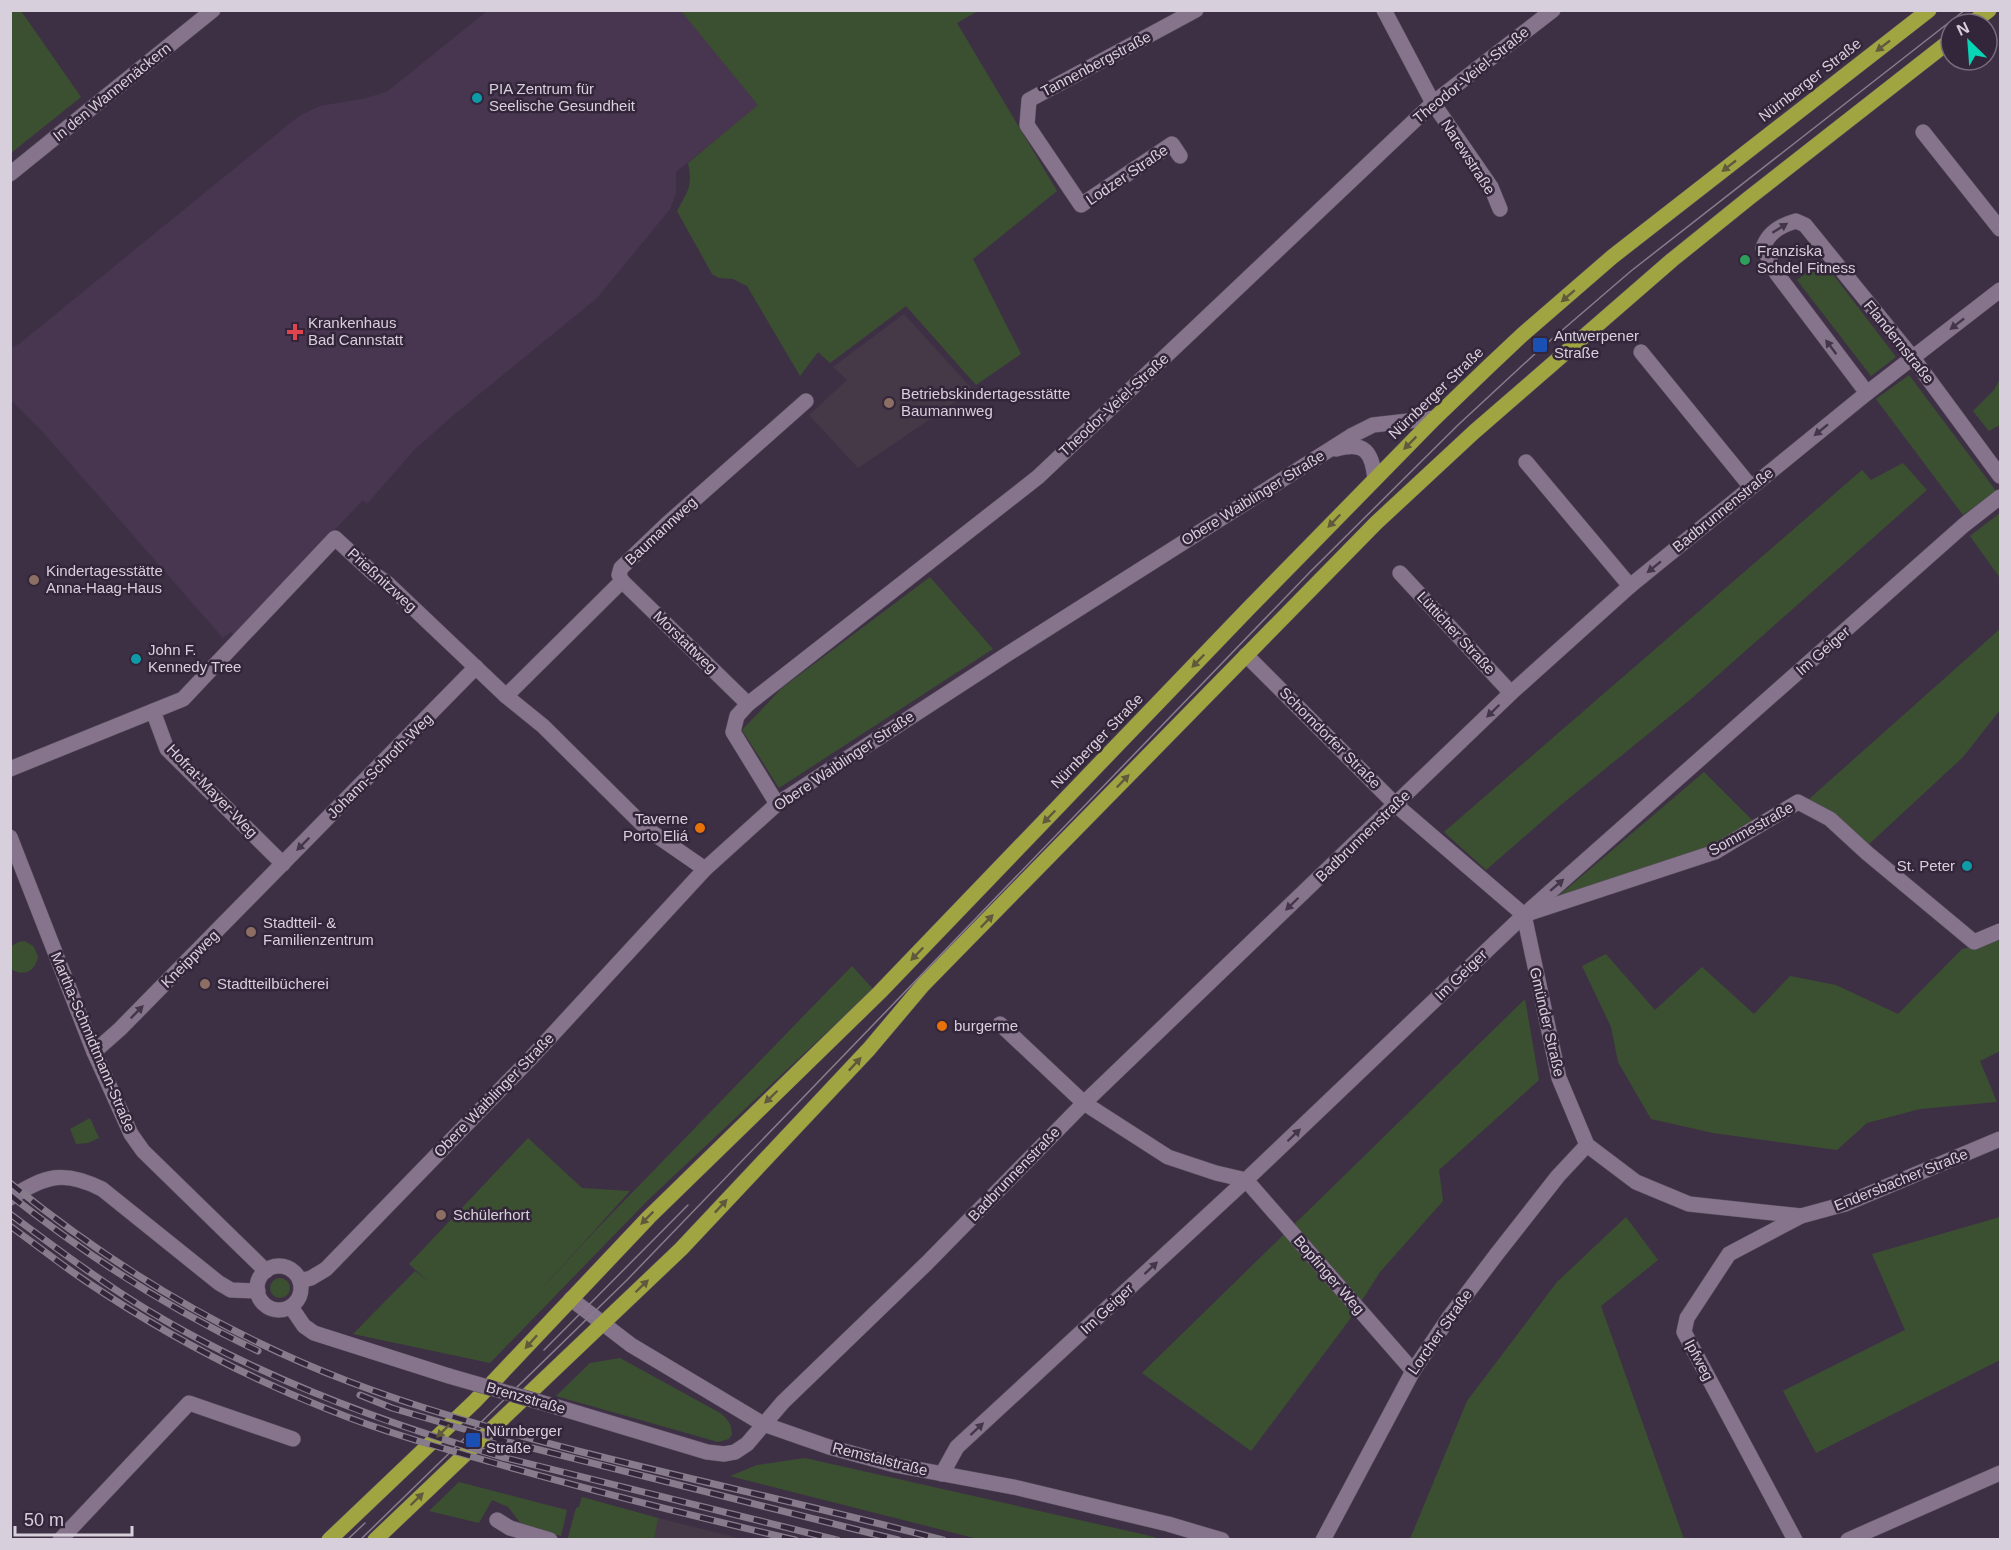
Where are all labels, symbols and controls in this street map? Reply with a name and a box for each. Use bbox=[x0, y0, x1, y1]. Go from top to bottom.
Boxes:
north arrow bbox=[1939, 12, 1999, 72]
text: N bbox=[1954, 19, 1972, 39]
street label: Theodor-Veiel-Straße bbox=[1410, 23, 1532, 126]
street label: Tannenbergstraße bbox=[1038, 27, 1154, 100]
street label: Nürnberger Straße bbox=[1755, 34, 1864, 125]
street label: In den Wannenäckern bbox=[50, 39, 174, 144]
one-way arrow bbox=[1875, 40, 1891, 53]
place label: PIA Zentrum für Seelische Gesundheit bbox=[489, 80, 636, 114]
marker: PIA Zentrum für Seelische Gesundheit bbox=[470, 91, 484, 105]
street label: Narewstraße bbox=[1438, 116, 1499, 197]
street label: Lodzer Straße bbox=[1083, 141, 1171, 208]
one-way arrow bbox=[1721, 160, 1737, 173]
one-way arrow bbox=[1772, 222, 1789, 233]
place label: Franziska Schdel Fitness bbox=[1757, 242, 1855, 276]
marker: Franziska Schdel Fitness bbox=[1738, 253, 1752, 267]
one-way arrow bbox=[1560, 289, 1575, 302]
street label: Flandernstraße bbox=[1861, 297, 1938, 387]
place label: Krankenhaus Bad Cannstatt bbox=[308, 314, 404, 348]
one-way arrow bbox=[1949, 318, 1965, 331]
marker: Krankenhaus Bad Cannstatt bbox=[286, 323, 304, 341]
place label: Antwerpener Straße bbox=[1554, 327, 1639, 361]
marker: Antwerpener Straße bbox=[1531, 336, 1549, 354]
one-way arrow bbox=[1826, 339, 1838, 354]
street label: Nürnberger Straße bbox=[1385, 343, 1487, 442]
street label: Theodor-Veiel-Straße bbox=[1055, 350, 1172, 460]
place label: Betriebskindertagesstätte Baumannweg bbox=[901, 385, 1070, 419]
marker: Betriebskindertagesstätte Baumannweg bbox=[882, 396, 896, 410]
one-way arrow bbox=[1813, 424, 1829, 437]
one-way arrow bbox=[1403, 436, 1417, 451]
street label: Obere Waiblinger Straße bbox=[1178, 447, 1327, 549]
street label: Badbrunnenstraße bbox=[1669, 464, 1776, 555]
street label: Baumannweg bbox=[621, 493, 700, 568]
one-way arrow bbox=[1328, 513, 1342, 527]
street label: Prießnitzweg bbox=[344, 544, 420, 615]
one-way arrow bbox=[1646, 560, 1661, 572]
place label: Kindertagesstätte Anna-Haag-Haus bbox=[46, 562, 163, 596]
marker: Kindertagesstätte Anna-Haag-Haus bbox=[27, 573, 41, 587]
street label: Lütticher Straße bbox=[1414, 588, 1499, 677]
street label: Morstattweg bbox=[650, 607, 721, 676]
street label: Im Geiger bbox=[1792, 623, 1853, 679]
place label: John F. Kennedy Tree bbox=[148, 641, 241, 675]
marker: John F. Kennedy Tree bbox=[129, 652, 143, 666]
one-way arrow bbox=[1192, 653, 1206, 667]
street label: Schorndorfer Straße bbox=[1276, 684, 1384, 792]
street label: Nürnberger Straße bbox=[1047, 690, 1146, 792]
one-way arrow bbox=[1486, 703, 1500, 717]
street label: Obere Waiblinger Straße bbox=[770, 707, 917, 814]
street label: Johann-Schroth-Weg bbox=[324, 710, 436, 822]
street label: Hofrat-Mayer-Weg bbox=[163, 740, 261, 841]
one-way arrow bbox=[1115, 775, 1129, 789]
street label: Badbrunnenstraße bbox=[1312, 786, 1413, 885]
street label: Sommestraße bbox=[1705, 798, 1796, 859]
one-way arrow bbox=[1042, 809, 1056, 824]
place label: Taverne Porto Eliá bbox=[623, 810, 689, 844]
marker: Taverne Porto Eliá bbox=[693, 821, 707, 835]
one-way arrow bbox=[296, 836, 310, 851]
place label: St. Peter bbox=[1897, 857, 1955, 874]
marker: St. Peter bbox=[1960, 859, 1974, 873]
one-way arrow bbox=[1549, 879, 1564, 892]
one-way arrow bbox=[1284, 897, 1299, 911]
place label: Stadtteil- & Familienzentrum bbox=[263, 914, 374, 948]
one-way arrow bbox=[979, 914, 993, 928]
marker: Stadtteil- & Familienzentrum bbox=[244, 925, 258, 939]
street label: Kneippweg bbox=[157, 926, 222, 991]
one-way arrow bbox=[910, 946, 924, 961]
street label: Im Geiger bbox=[1431, 946, 1490, 1004]
street label: Martha-Schmidtmann-Straße bbox=[48, 949, 139, 1134]
street label: Gmünder Straße bbox=[1527, 966, 1568, 1078]
place label: Stadtteilbücherei bbox=[217, 975, 329, 992]
marker: Stadtteilbücherei bbox=[198, 977, 212, 991]
one-way arrow bbox=[130, 1005, 144, 1019]
place label: burgerme bbox=[954, 1017, 1018, 1034]
marker: burgerme bbox=[935, 1019, 949, 1033]
street label: Obere Waiblinger Straße bbox=[430, 1029, 557, 1160]
one-way arrow bbox=[848, 1057, 862, 1072]
one-way arrow bbox=[765, 1090, 779, 1104]
street label: Badbrunnenstraße bbox=[964, 1123, 1063, 1224]
one-way arrow bbox=[1286, 1128, 1300, 1142]
street label: Endersbacher Straße bbox=[1832, 1145, 1970, 1214]
one-way arrow bbox=[713, 1199, 727, 1213]
place label: Schülerhort bbox=[453, 1206, 531, 1223]
marker: Schülerhort bbox=[434, 1208, 448, 1222]
one-way arrow bbox=[640, 1211, 654, 1226]
street label: Bopfinger Weg bbox=[1291, 1232, 1368, 1318]
one-way arrow bbox=[1144, 1261, 1159, 1275]
one-way arrow bbox=[634, 1279, 649, 1293]
street label: Im Geiger bbox=[1077, 1280, 1137, 1337]
street label: Lorcher Straße bbox=[1404, 1286, 1475, 1378]
one-way arrow bbox=[525, 1334, 538, 1349]
street label: Ipfweg bbox=[1682, 1336, 1717, 1383]
street label: Brenzstraße bbox=[485, 1378, 568, 1417]
place label: Nürnberger Straße bbox=[486, 1422, 562, 1456]
one-way arrow bbox=[970, 1422, 985, 1436]
one-way arrow bbox=[437, 1424, 451, 1438]
marker: Nürnberger Straße bbox=[464, 1431, 482, 1449]
street label: Remstalstraße bbox=[831, 1438, 929, 1479]
one-way arrow bbox=[410, 1492, 424, 1506]
scale bar bbox=[15, 1499, 132, 1537]
text: 50 m bbox=[24, 1510, 64, 1530]

